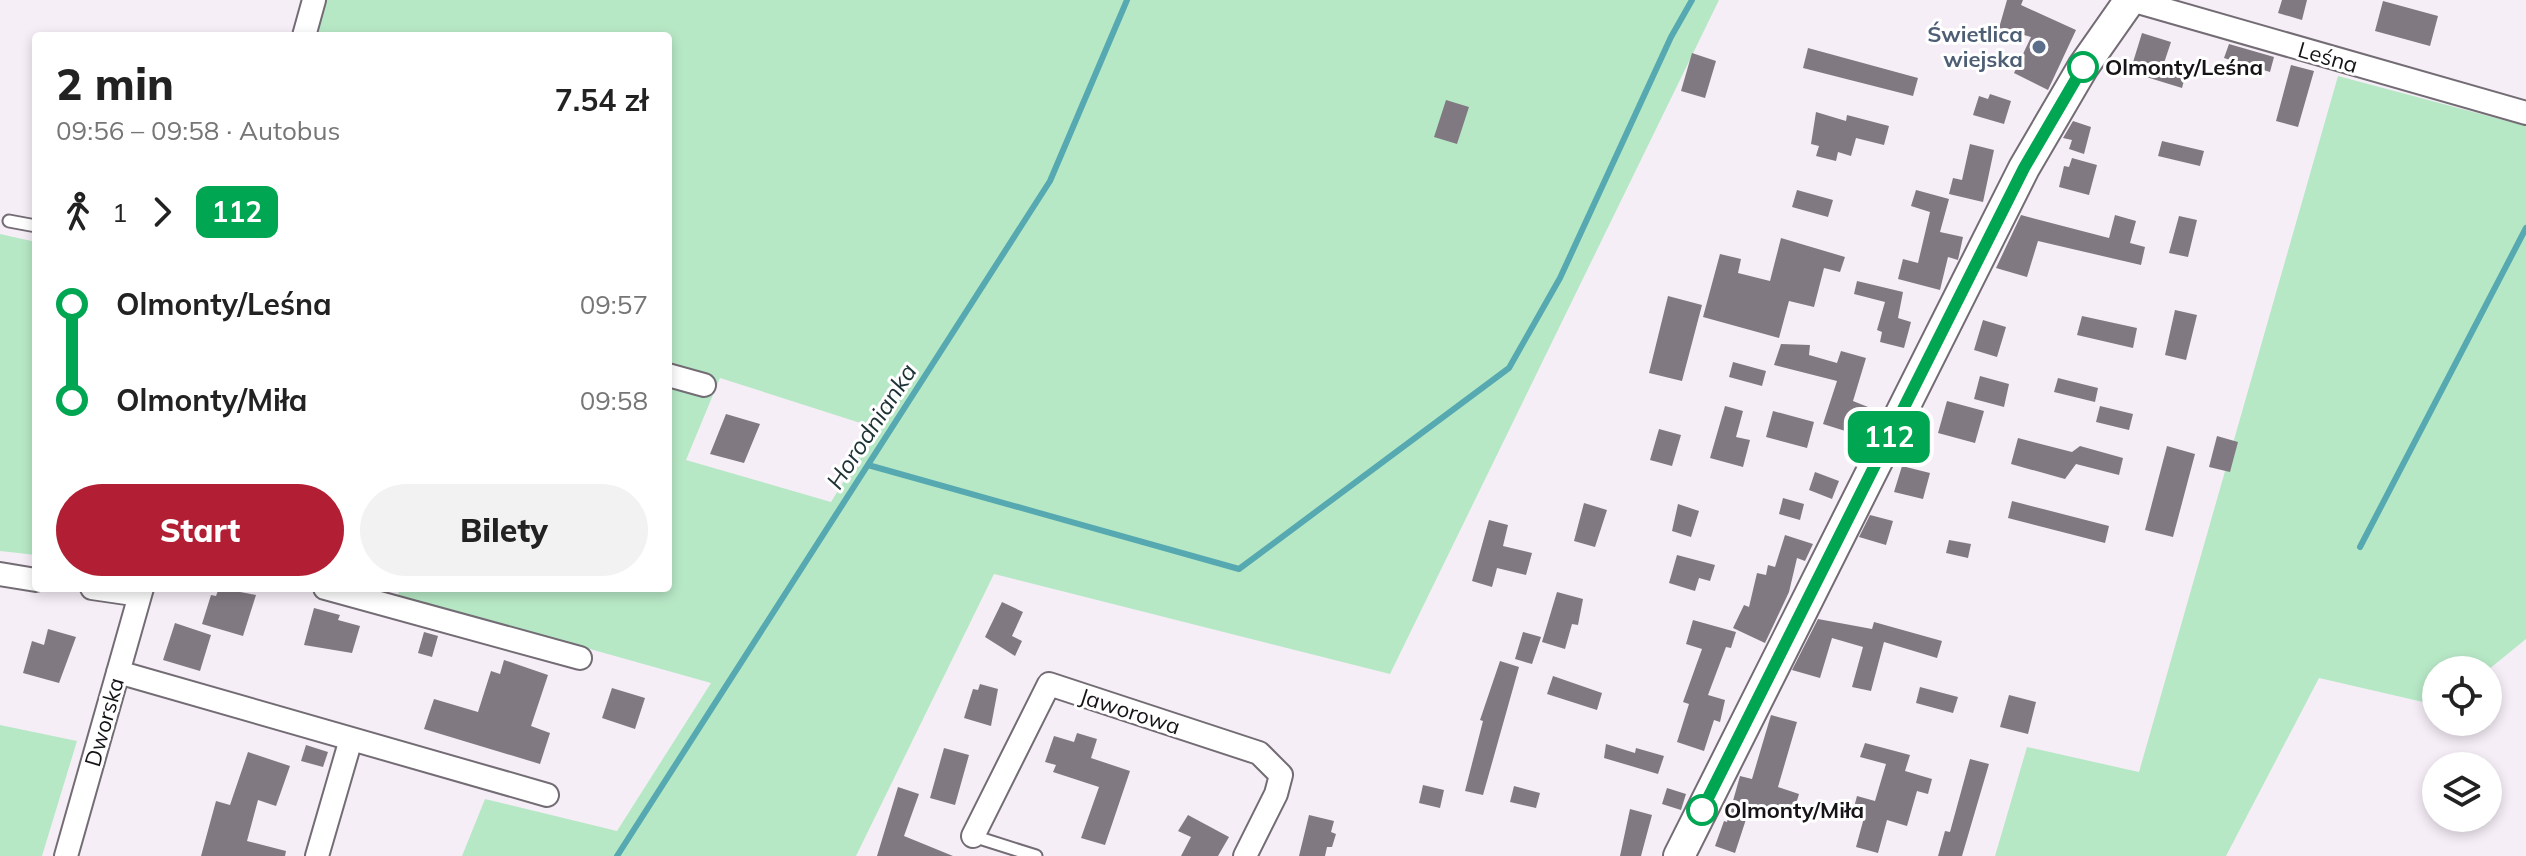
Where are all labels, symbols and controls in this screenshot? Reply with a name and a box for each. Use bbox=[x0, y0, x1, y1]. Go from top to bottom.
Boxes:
place label: Świetlica wiejska bbox=[1927, 20, 2023, 73]
street label: Leśna bbox=[2295, 35, 2361, 79]
marker: Świetlica wiejska bbox=[2030, 38, 2048, 56]
marker: Olmonty/Leśna bbox=[2068, 52, 2098, 82]
place label: Olmonty/Leśna bbox=[2105, 53, 2263, 81]
text: 2 min bbox=[56, 56, 174, 111]
text: 7.54 zł bbox=[555, 81, 648, 119]
text: 09:56 – 09:58 · Autobus bbox=[56, 114, 340, 147]
icon: walk bbox=[56, 190, 100, 234]
icon: forward bbox=[140, 190, 184, 234]
text: 112 bbox=[212, 194, 262, 229]
text: 1 bbox=[112, 196, 128, 229]
text: Olmonty/Leśna bbox=[116, 285, 332, 323]
text: 09:57 bbox=[580, 288, 648, 321]
water label: Horodnianka bbox=[819, 358, 923, 494]
text: Olmonty/Miła bbox=[116, 381, 307, 419]
text: 09:58 bbox=[580, 384, 648, 417]
line badge: 112 bbox=[1843, 411, 1935, 463]
text: 112 bbox=[1864, 419, 1914, 454]
button: Start bbox=[56, 484, 344, 576]
button: Bilety bbox=[360, 484, 648, 576]
map controls bbox=[2422, 656, 2502, 832]
button: locate bbox=[2422, 656, 2502, 736]
street label: Dworska bbox=[78, 674, 130, 770]
street label: Jaworowa bbox=[1076, 682, 1184, 740]
button: layers bbox=[2422, 752, 2502, 832]
marker: Olmonty/Miła bbox=[1687, 795, 1717, 825]
place label: Olmonty/Miła bbox=[1724, 796, 1864, 824]

